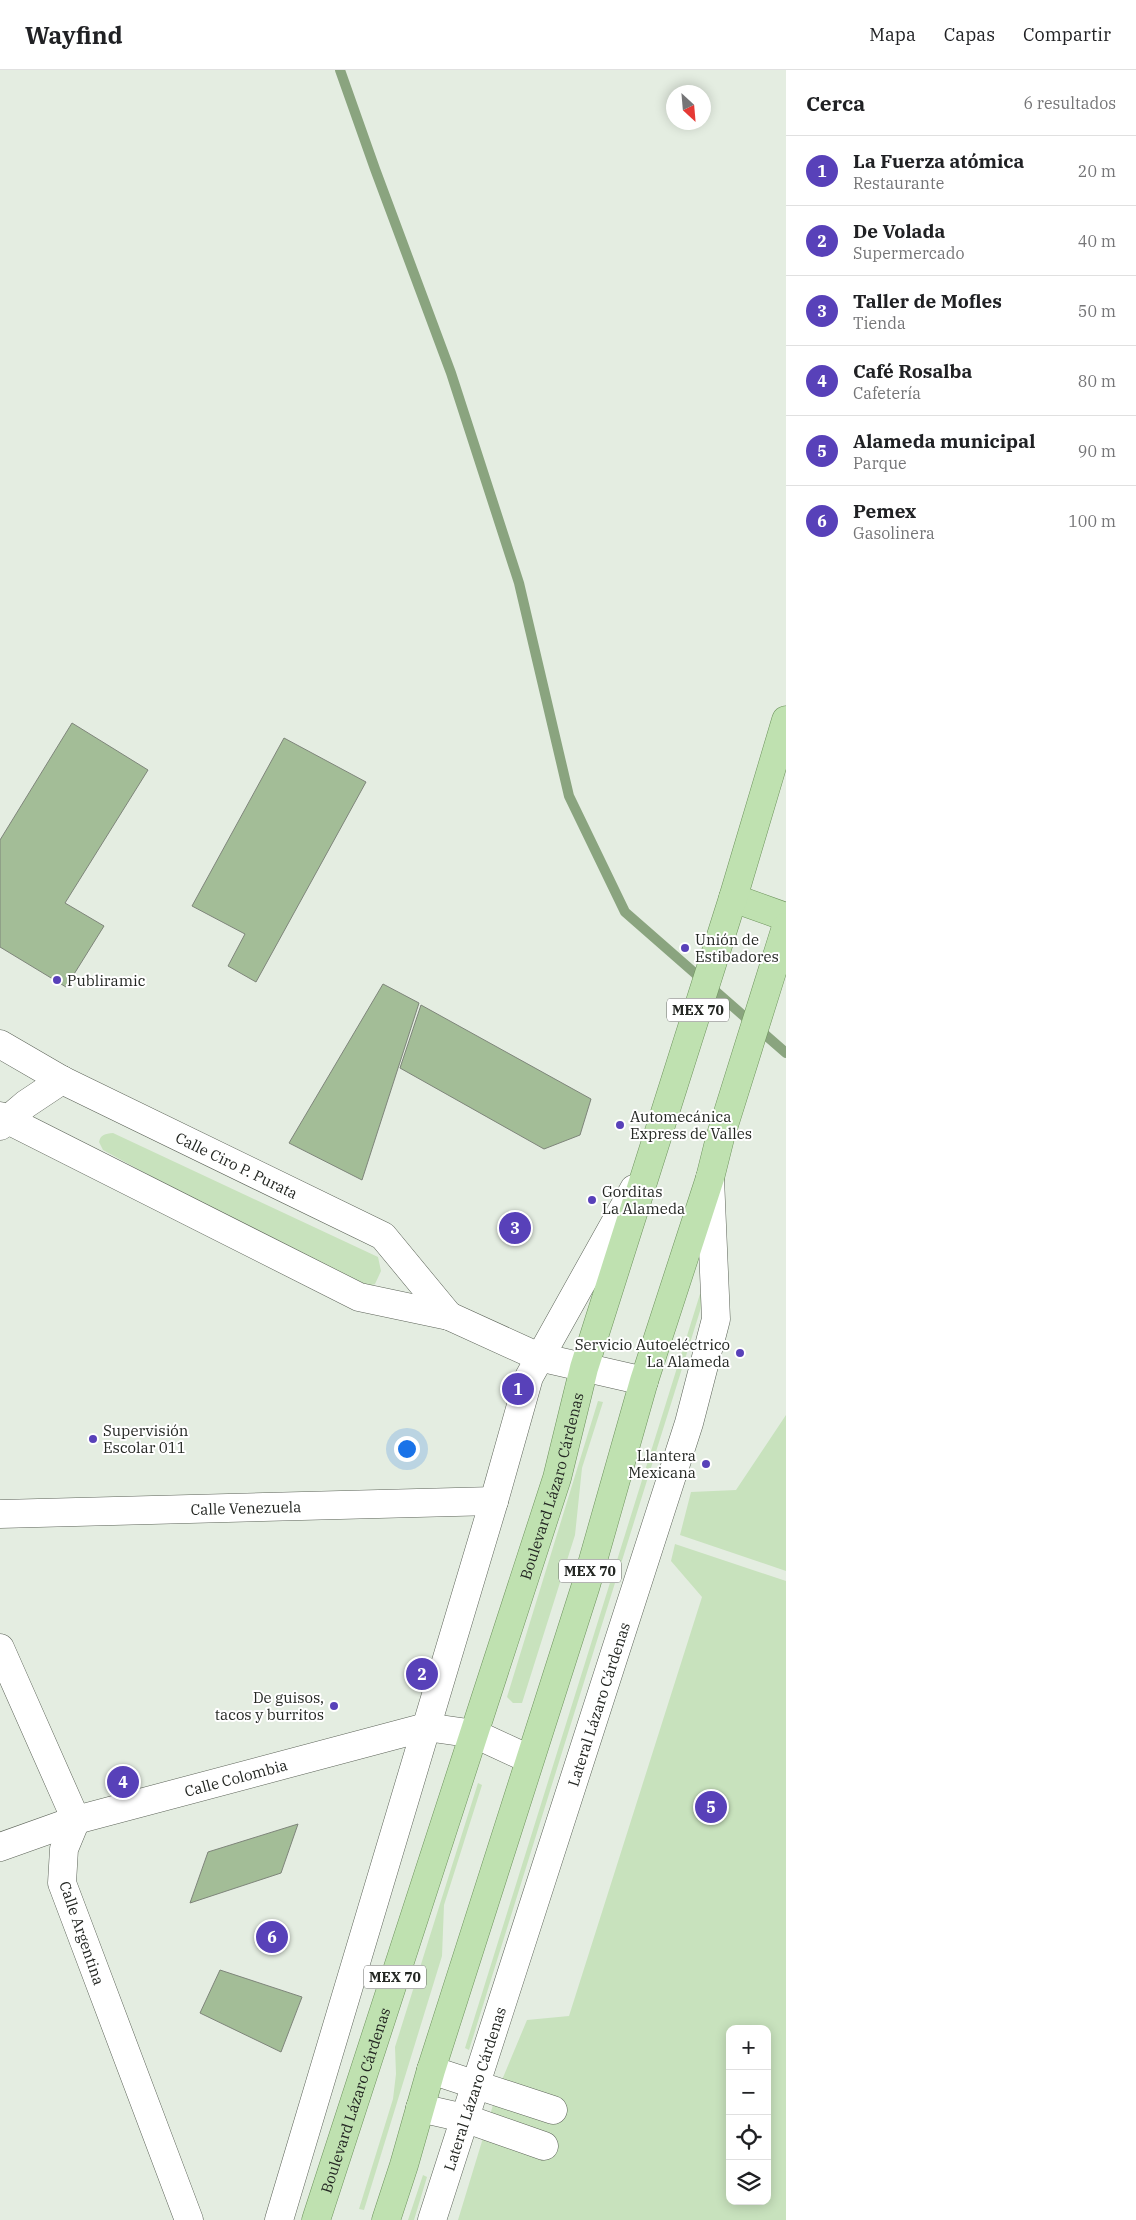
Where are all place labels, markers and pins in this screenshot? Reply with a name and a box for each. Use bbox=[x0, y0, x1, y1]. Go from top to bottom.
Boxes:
place label: Unión de Estibadores bbox=[695, 930, 779, 966]
marker: Unión de Estibadores bbox=[679, 942, 691, 954]
place label: Publiramic bbox=[67, 971, 146, 990]
marker: Publiramic bbox=[51, 974, 63, 986]
place label: Automecánica Express de Valles bbox=[630, 1107, 752, 1143]
marker: Automecánica Express de Valles bbox=[614, 1119, 626, 1131]
place label: Gorditas La Alameda bbox=[602, 1182, 685, 1218]
marker: Gorditas La Alameda bbox=[586, 1194, 598, 1206]
pin: 3 bbox=[499, 1209, 531, 1247]
place label: Servicio Autoeléctrico La Alameda bbox=[575, 1335, 730, 1371]
marker: Servicio Autoeléctrico La Alameda bbox=[734, 1347, 746, 1359]
pin: 1 bbox=[502, 1370, 534, 1408]
place label: Supervisión Escolar 011 bbox=[103, 1421, 189, 1457]
marker: Supervisión Escolar 011 bbox=[87, 1433, 99, 1445]
place label: Llantera Mexicana bbox=[628, 1446, 696, 1482]
marker: Llantera Mexicana bbox=[700, 1458, 712, 1470]
pin: 2 bbox=[406, 1655, 438, 1693]
place label: De guisos, tacos y burritos bbox=[215, 1688, 324, 1724]
marker: De guisos, tacos y burritos bbox=[328, 1700, 340, 1712]
pin: 4 bbox=[107, 1763, 139, 1801]
pin: 5 bbox=[695, 1788, 727, 1826]
pin: 6 bbox=[256, 1918, 288, 1956]

